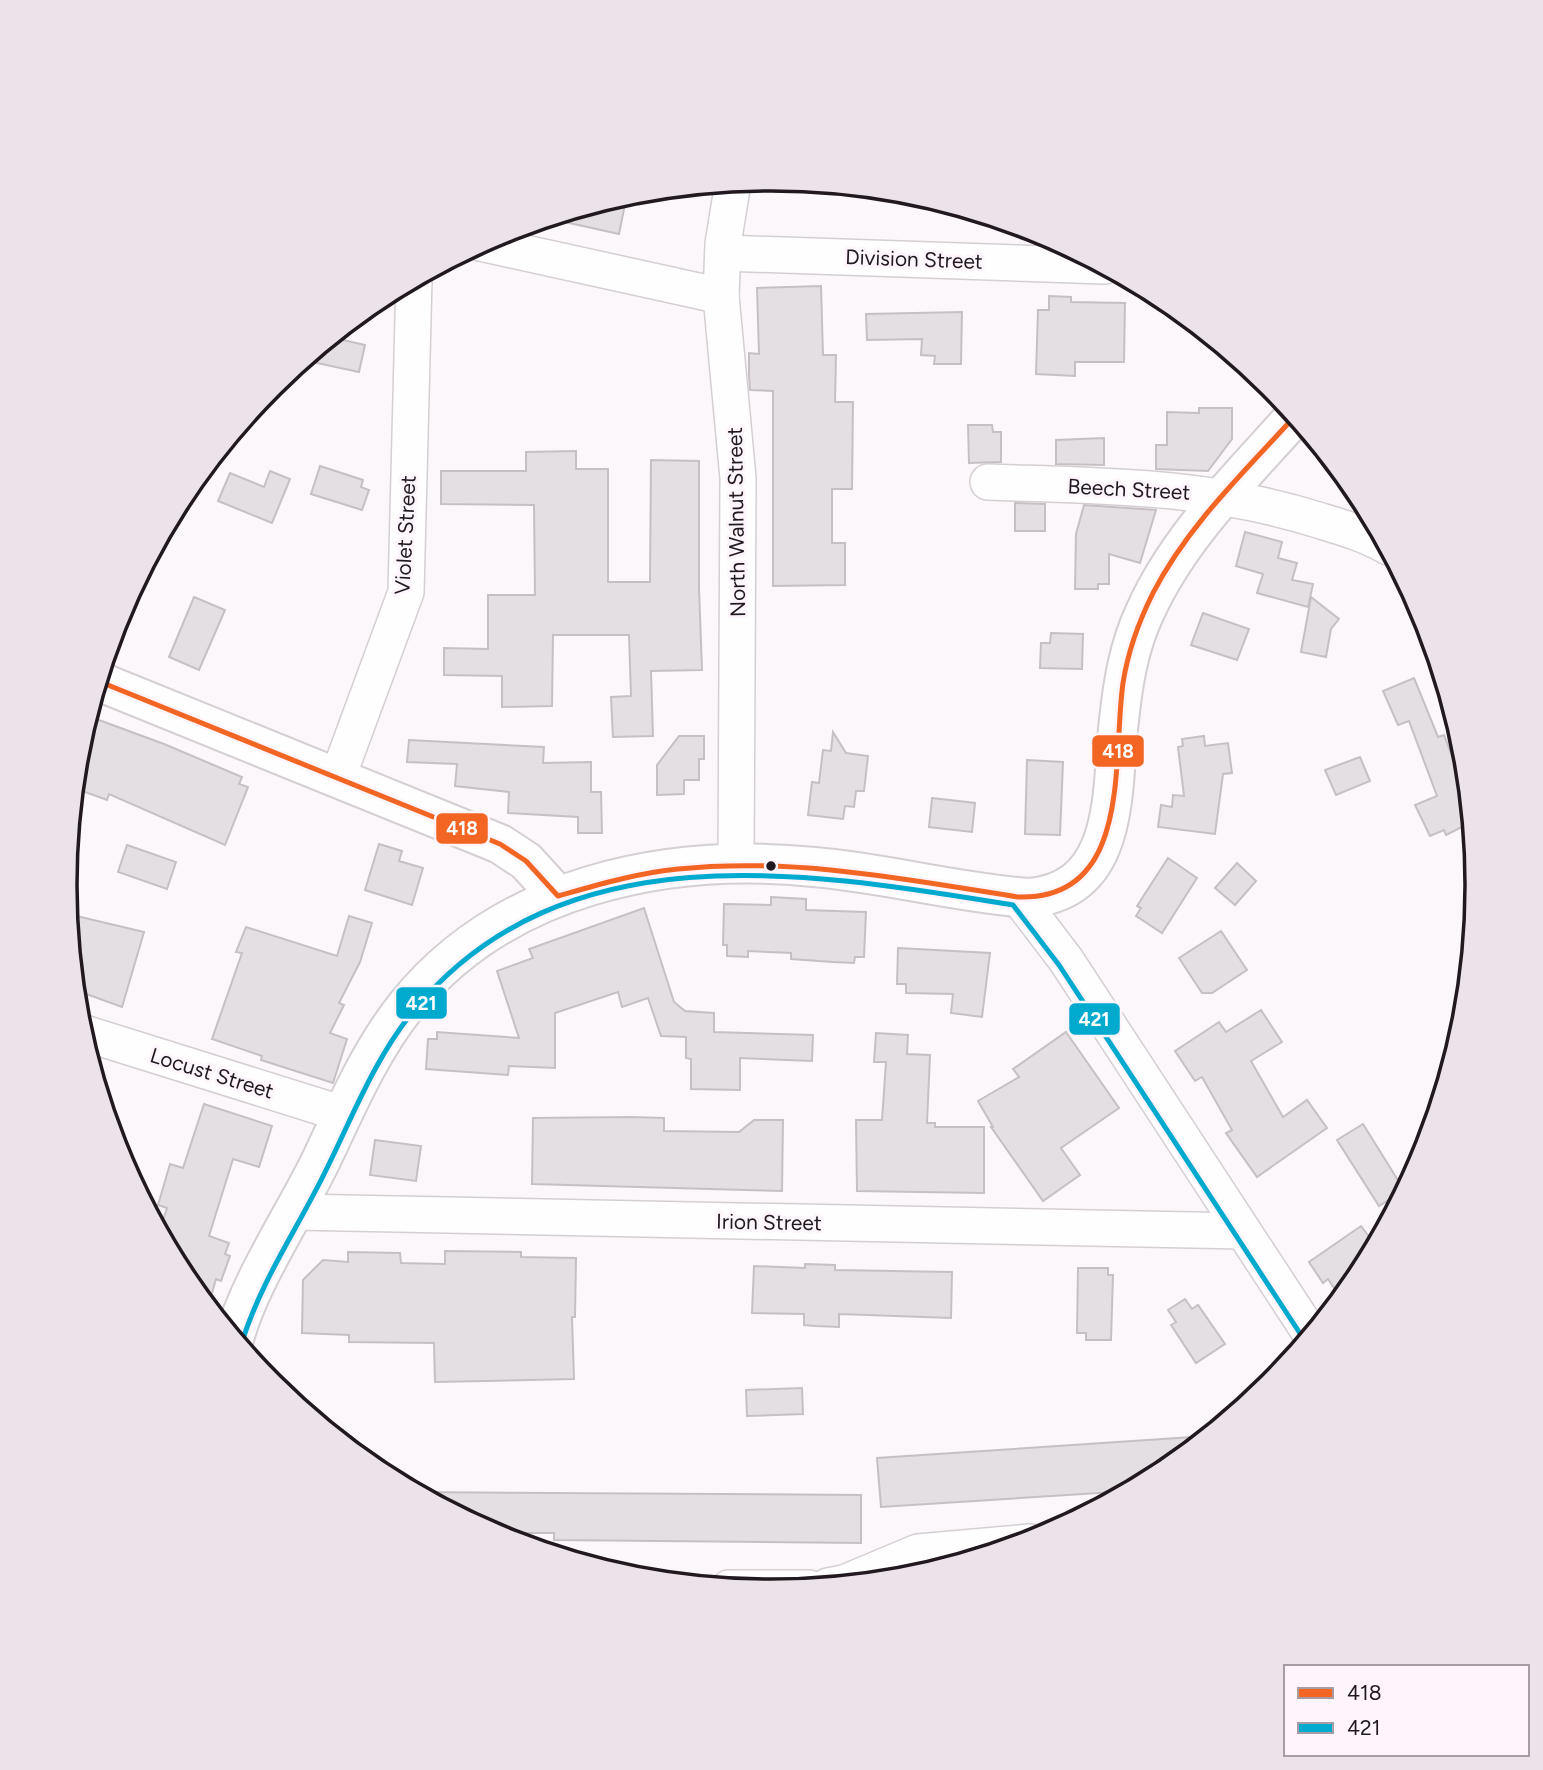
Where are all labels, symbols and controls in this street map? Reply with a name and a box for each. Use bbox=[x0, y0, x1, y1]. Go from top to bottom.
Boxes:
street label: Division Street bbox=[845, 244, 983, 274]
street label: North Walnut Street bbox=[722, 427, 750, 617]
street label: Beech Street bbox=[1067, 473, 1191, 505]
street label: Violet Street bbox=[389, 475, 421, 595]
line badge: 418 bbox=[1091, 734, 1145, 768]
text: 418 bbox=[1102, 740, 1134, 763]
line badge: 418 bbox=[435, 812, 489, 845]
text: 418 bbox=[446, 817, 478, 840]
unlabelled marker bbox=[764, 859, 778, 873]
line badge: 421 bbox=[395, 986, 448, 1020]
text: 421 bbox=[405, 992, 437, 1015]
line badge: 421 bbox=[1068, 1002, 1121, 1036]
text: 421 bbox=[1078, 1008, 1110, 1031]
street label: Locust Street bbox=[147, 1042, 277, 1104]
street label: Irion Street bbox=[716, 1209, 822, 1235]
legend bbox=[1284, 1665, 1529, 1756]
text: 418 bbox=[1347, 1680, 1382, 1705]
text: 421 bbox=[1347, 1715, 1380, 1740]

